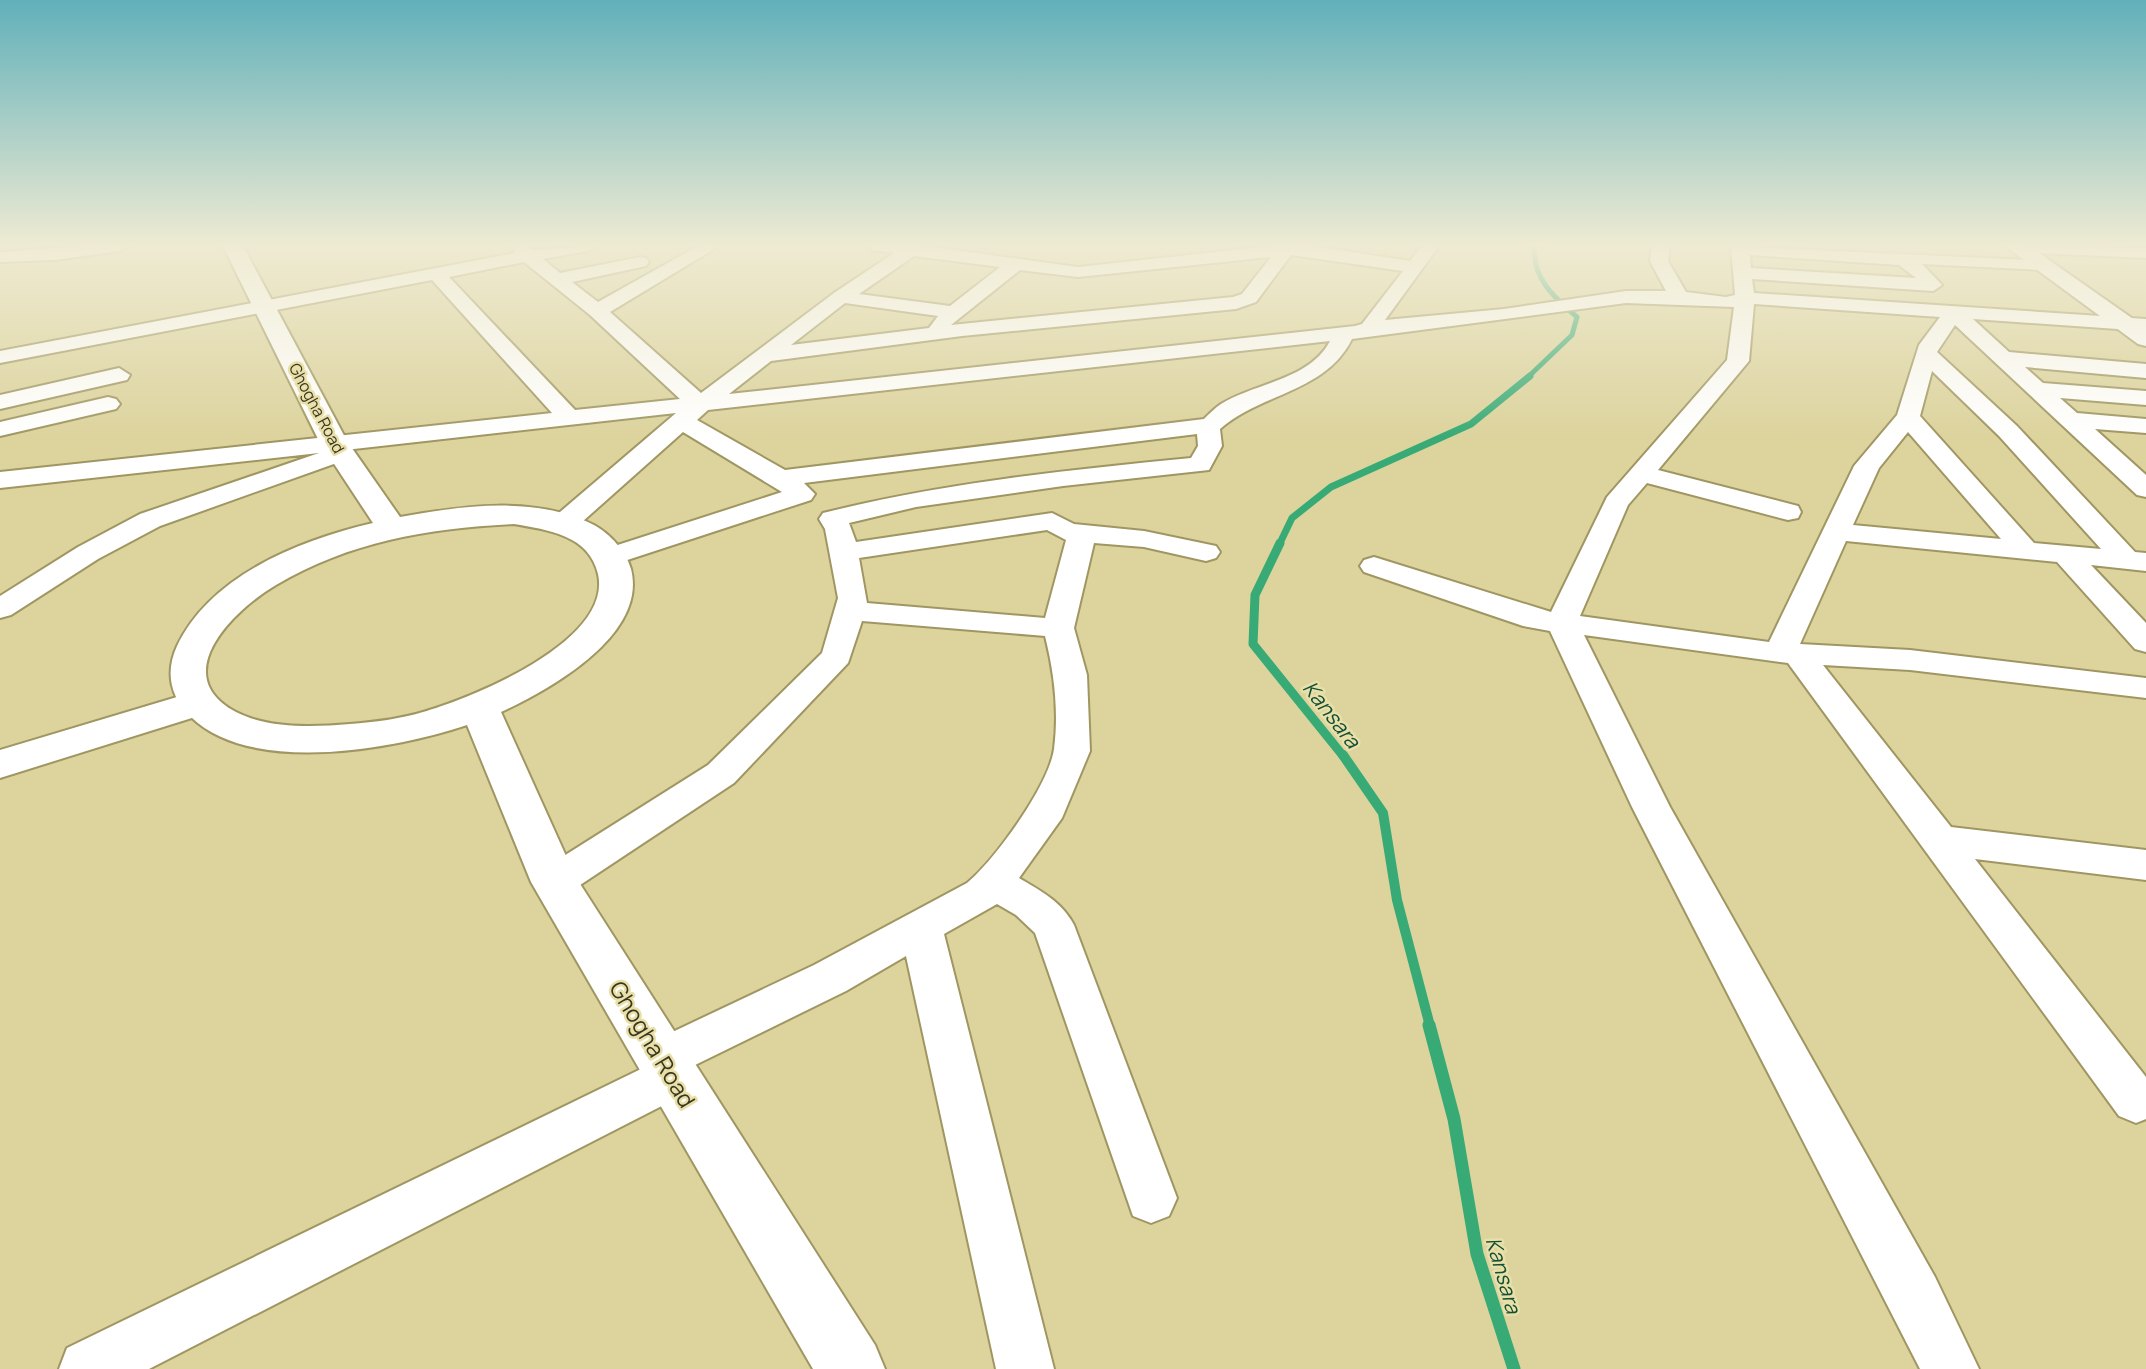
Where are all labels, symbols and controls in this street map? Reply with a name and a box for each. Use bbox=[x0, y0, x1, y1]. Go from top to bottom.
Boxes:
street label: Ghogha Road bbox=[284, 359, 350, 457]
water label: Kansara bbox=[1297, 675, 1368, 754]
street label: Ghogha Road bbox=[603, 975, 703, 1113]
water label: Kansara bbox=[1480, 1234, 1529, 1318]

